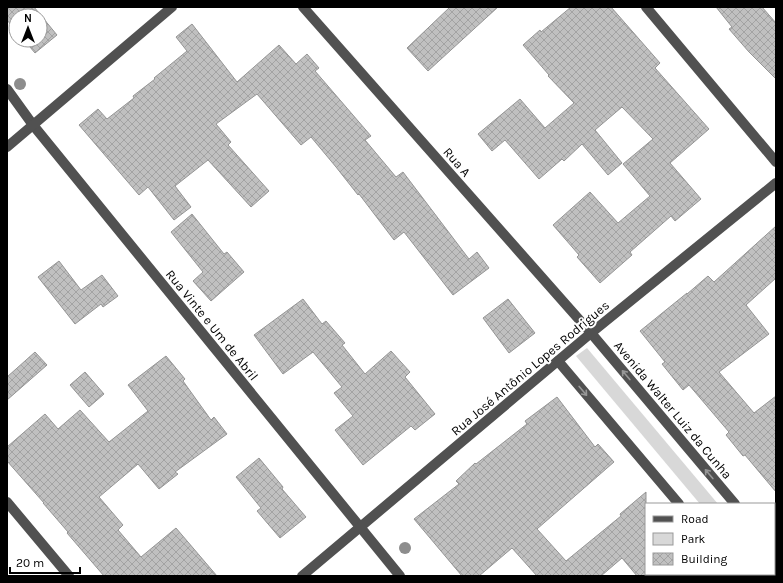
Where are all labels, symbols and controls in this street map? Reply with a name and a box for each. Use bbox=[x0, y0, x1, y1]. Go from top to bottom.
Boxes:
north arrow bbox=[8, 8, 48, 48]
text: N bbox=[24, 12, 32, 25]
street label: Rua A bbox=[440, 144, 474, 180]
street label: Rua Vinte e Um de Abril bbox=[163, 267, 261, 383]
street label: Rua José Antônio Lopes Rodrigues bbox=[448, 297, 612, 439]
street label: Avenida Walter Luiz da Cunha bbox=[611, 338, 735, 482]
one-way arrow bbox=[621, 370, 630, 380]
one-way arrow bbox=[579, 386, 588, 396]
one-way arrow bbox=[705, 469, 714, 480]
legend bbox=[645, 503, 775, 575]
text: Road bbox=[681, 512, 709, 526]
text: Park bbox=[681, 532, 706, 546]
scale bar bbox=[10, 549, 80, 575]
text: Building bbox=[681, 552, 728, 566]
text: 20 m bbox=[16, 556, 44, 570]

